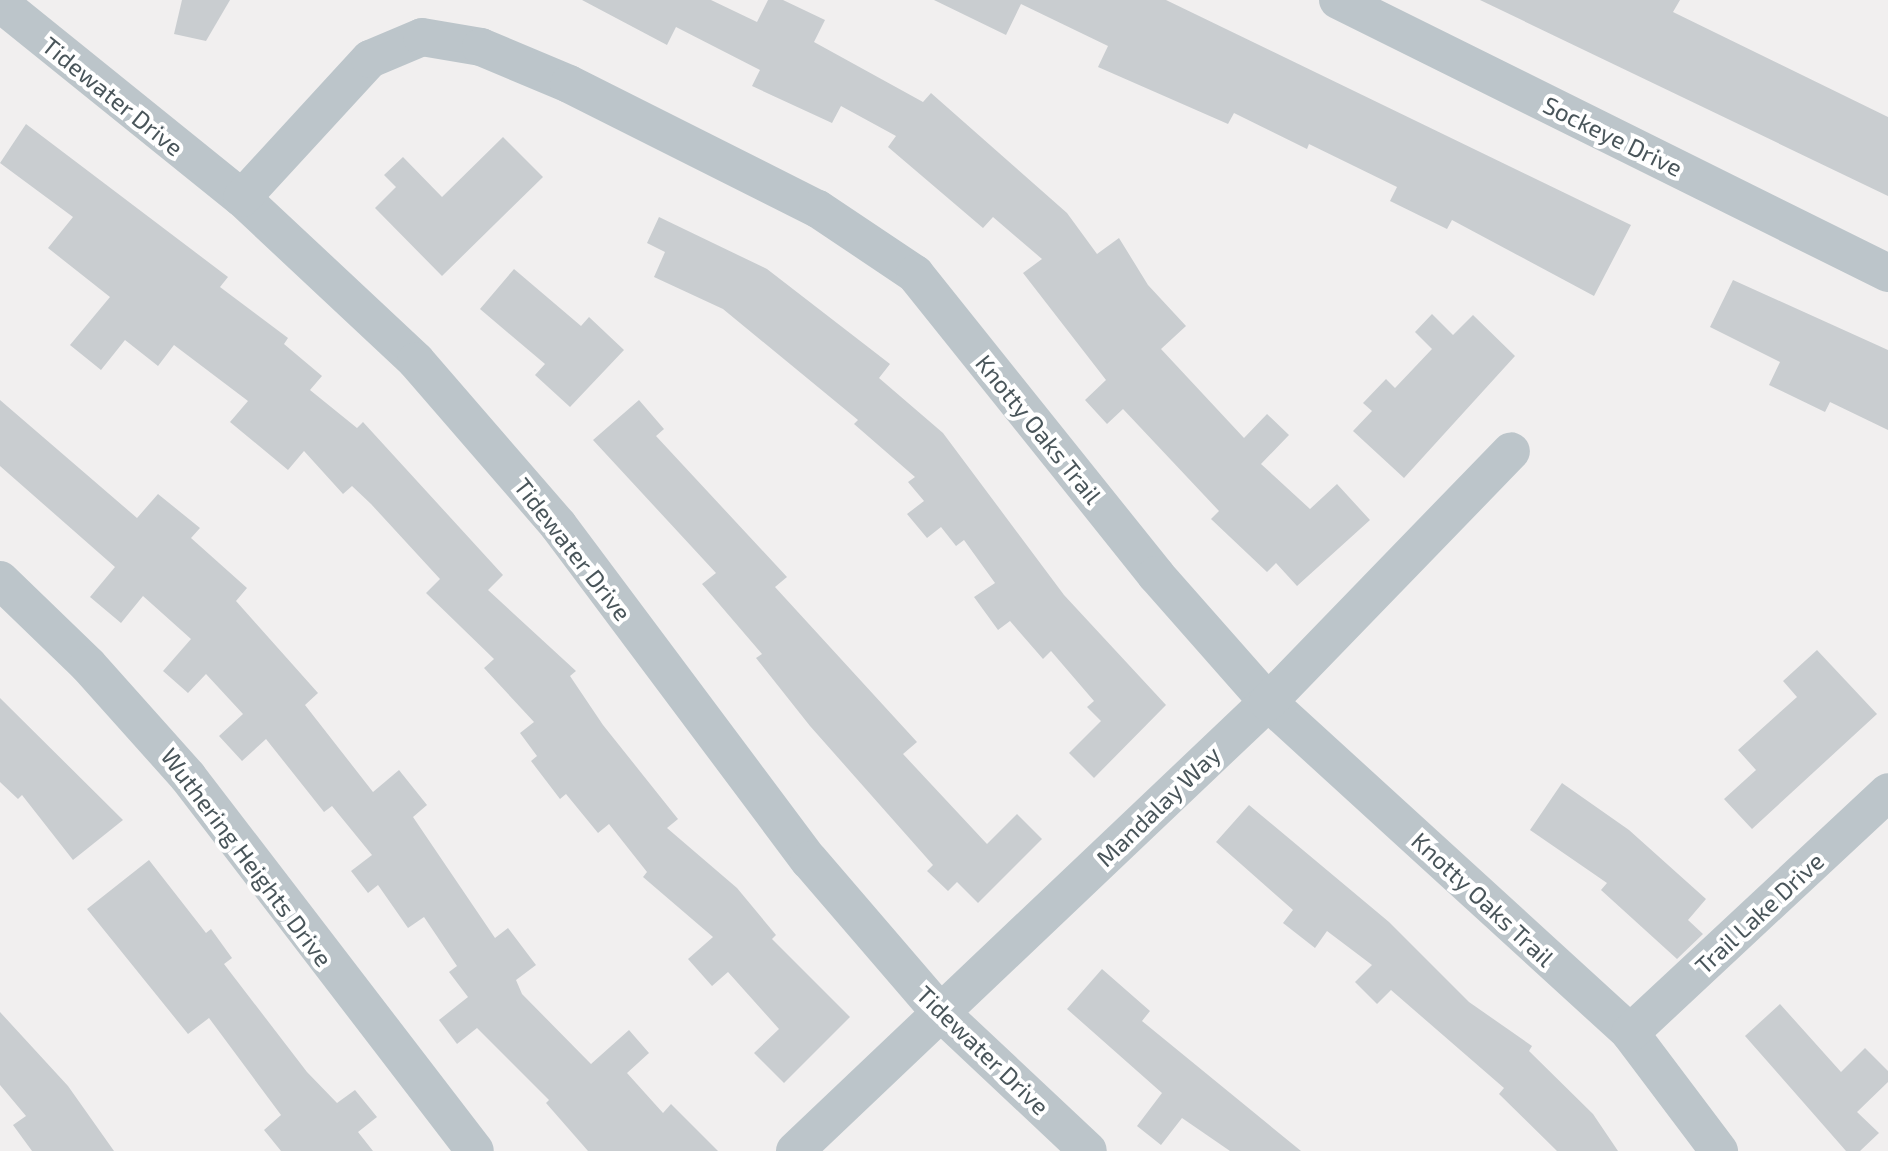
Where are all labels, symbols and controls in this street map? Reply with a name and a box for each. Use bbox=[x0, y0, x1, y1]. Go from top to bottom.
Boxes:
street label: Tidewater Drive bbox=[37, 30, 189, 162]
street label: Sockeye Drive bbox=[1539, 90, 1687, 182]
street label: Knotty Oaks Trail bbox=[970, 348, 1108, 510]
street label: Tidewater Drive bbox=[508, 472, 638, 626]
street label: Mandalay Way bbox=[1090, 739, 1226, 873]
street label: Wuthering Heights Drive bbox=[155, 742, 339, 972]
street label: Knotty Oaks Trail bbox=[1406, 826, 1560, 972]
street label: Trail Lake Drive bbox=[1689, 846, 1829, 980]
street label: Tidewater Drive bbox=[911, 979, 1055, 1121]

